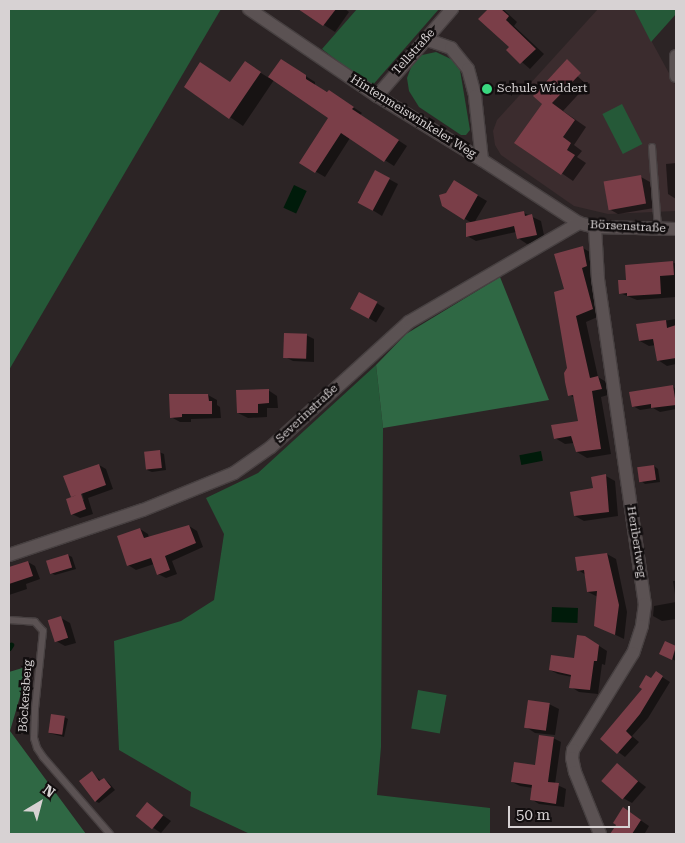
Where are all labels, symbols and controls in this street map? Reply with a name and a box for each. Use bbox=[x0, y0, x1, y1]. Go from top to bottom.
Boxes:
street label: Tellstraße bbox=[390, 26, 438, 78]
street label: Hintenmeiswinkeler Weg bbox=[347, 72, 479, 162]
place label: Schule Widdert bbox=[497, 82, 587, 96]
marker: Schule Widdert bbox=[481, 83, 493, 95]
street label: Börsenstraße bbox=[590, 218, 666, 236]
street label: Severinstraße bbox=[273, 382, 341, 446]
street label: Heribertweg bbox=[623, 505, 649, 579]
street label: Böckersberg bbox=[16, 659, 36, 733]
north arrow bbox=[15, 778, 65, 828]
text: N bbox=[40, 781, 58, 801]
scale bar bbox=[510, 796, 632, 828]
text: 50 m bbox=[516, 806, 550, 824]

